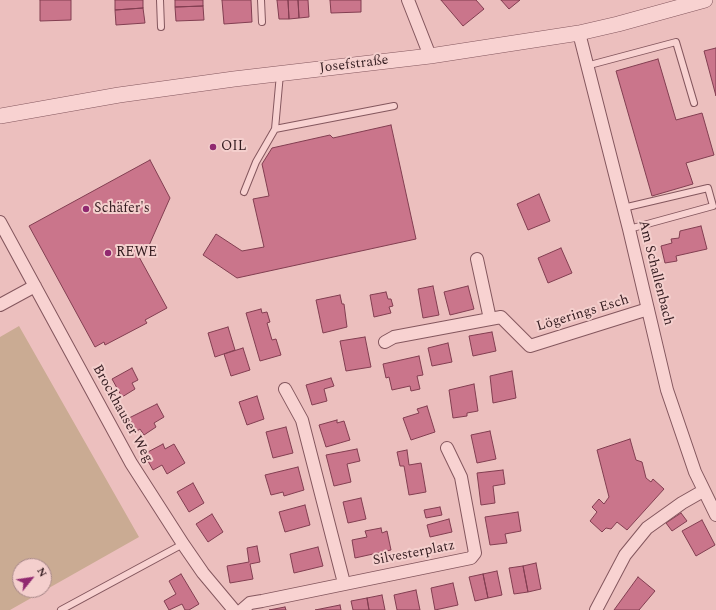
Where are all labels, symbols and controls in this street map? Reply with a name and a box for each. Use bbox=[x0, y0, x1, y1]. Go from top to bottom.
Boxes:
street label: Josefstraße bbox=[319, 52, 389, 78]
place label: OIL bbox=[221, 139, 247, 155]
marker: OIL bbox=[208, 142, 218, 152]
place label: Schäfer's bbox=[94, 201, 150, 217]
marker: Schäfer's bbox=[81, 204, 91, 214]
street label: Am Schallenbach bbox=[634, 219, 676, 327]
place label: REWE bbox=[116, 245, 157, 261]
marker: REWE bbox=[103, 248, 113, 258]
street label: Lögerings Esch bbox=[535, 292, 631, 336]
street label: Brockhauser Weg bbox=[88, 362, 156, 466]
street label: Silvesterplatz bbox=[372, 538, 456, 570]
north arrow bbox=[12, 558, 52, 598]
text: N bbox=[32, 564, 52, 580]

